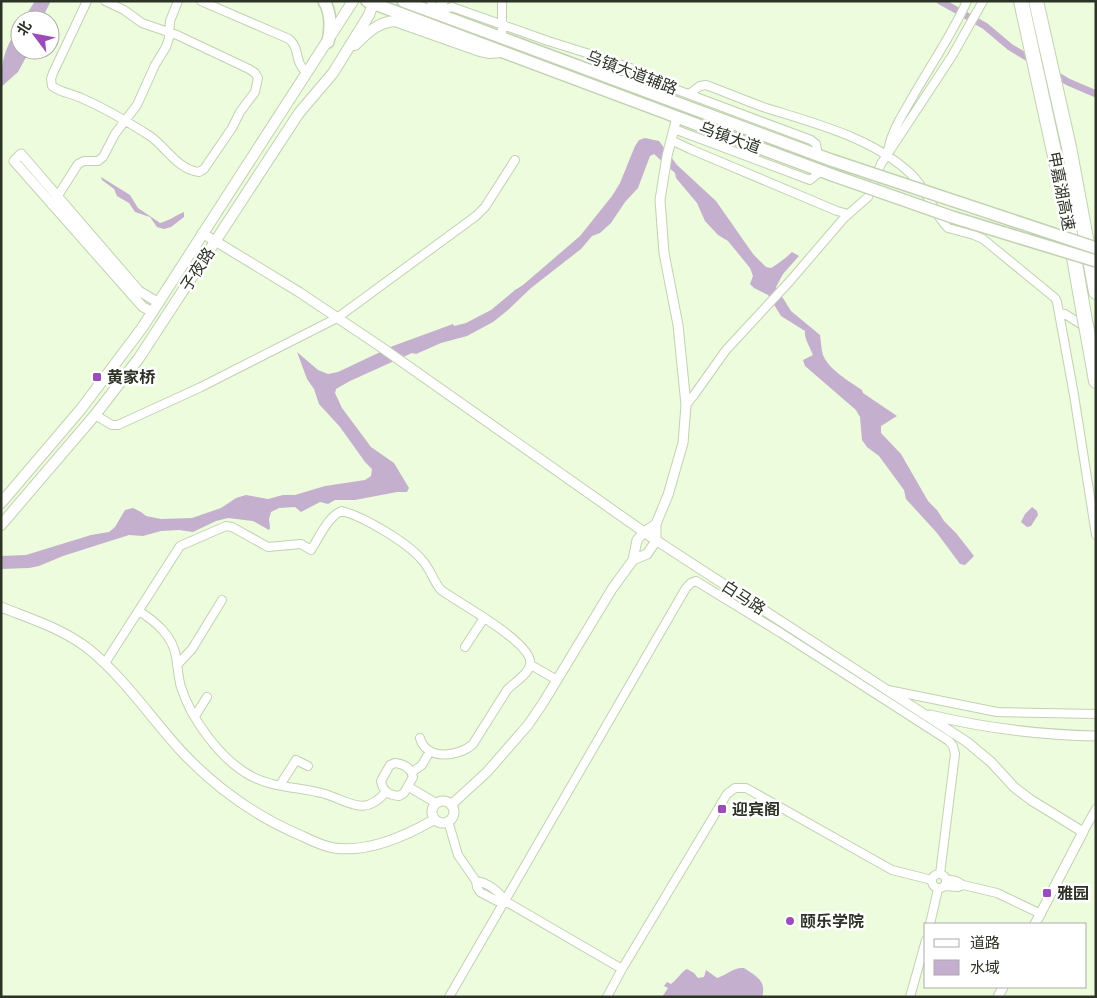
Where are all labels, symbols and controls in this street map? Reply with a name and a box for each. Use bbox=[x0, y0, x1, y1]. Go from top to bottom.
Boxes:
north arrow bbox=[10, 10, 60, 60]
text: 北 bbox=[12, 17, 36, 39]
street label: 乌镇大道辅路 bbox=[583, 45, 681, 99]
street label: 乌镇大道 bbox=[696, 116, 764, 158]
street label: 申嘉湖高速 bbox=[1044, 150, 1080, 232]
street label: 子夜路 bbox=[175, 243, 219, 295]
place label: 黄家桥 bbox=[107, 366, 156, 388]
marker: 黄家桥 bbox=[91, 371, 103, 383]
street label: 白马路 bbox=[718, 575, 770, 619]
place label: 迎宾阁 bbox=[732, 798, 780, 820]
marker: 迎宾阁 bbox=[716, 803, 728, 815]
place label: 雅园 bbox=[1057, 882, 1089, 904]
marker: 雅园 bbox=[1041, 887, 1053, 899]
place label: 颐乐学院 bbox=[800, 910, 864, 932]
marker: 颐乐学院 bbox=[784, 915, 796, 927]
legend bbox=[924, 923, 1087, 988]
text: 道路 bbox=[970, 932, 1000, 953]
text: 水域 bbox=[970, 957, 1000, 978]

